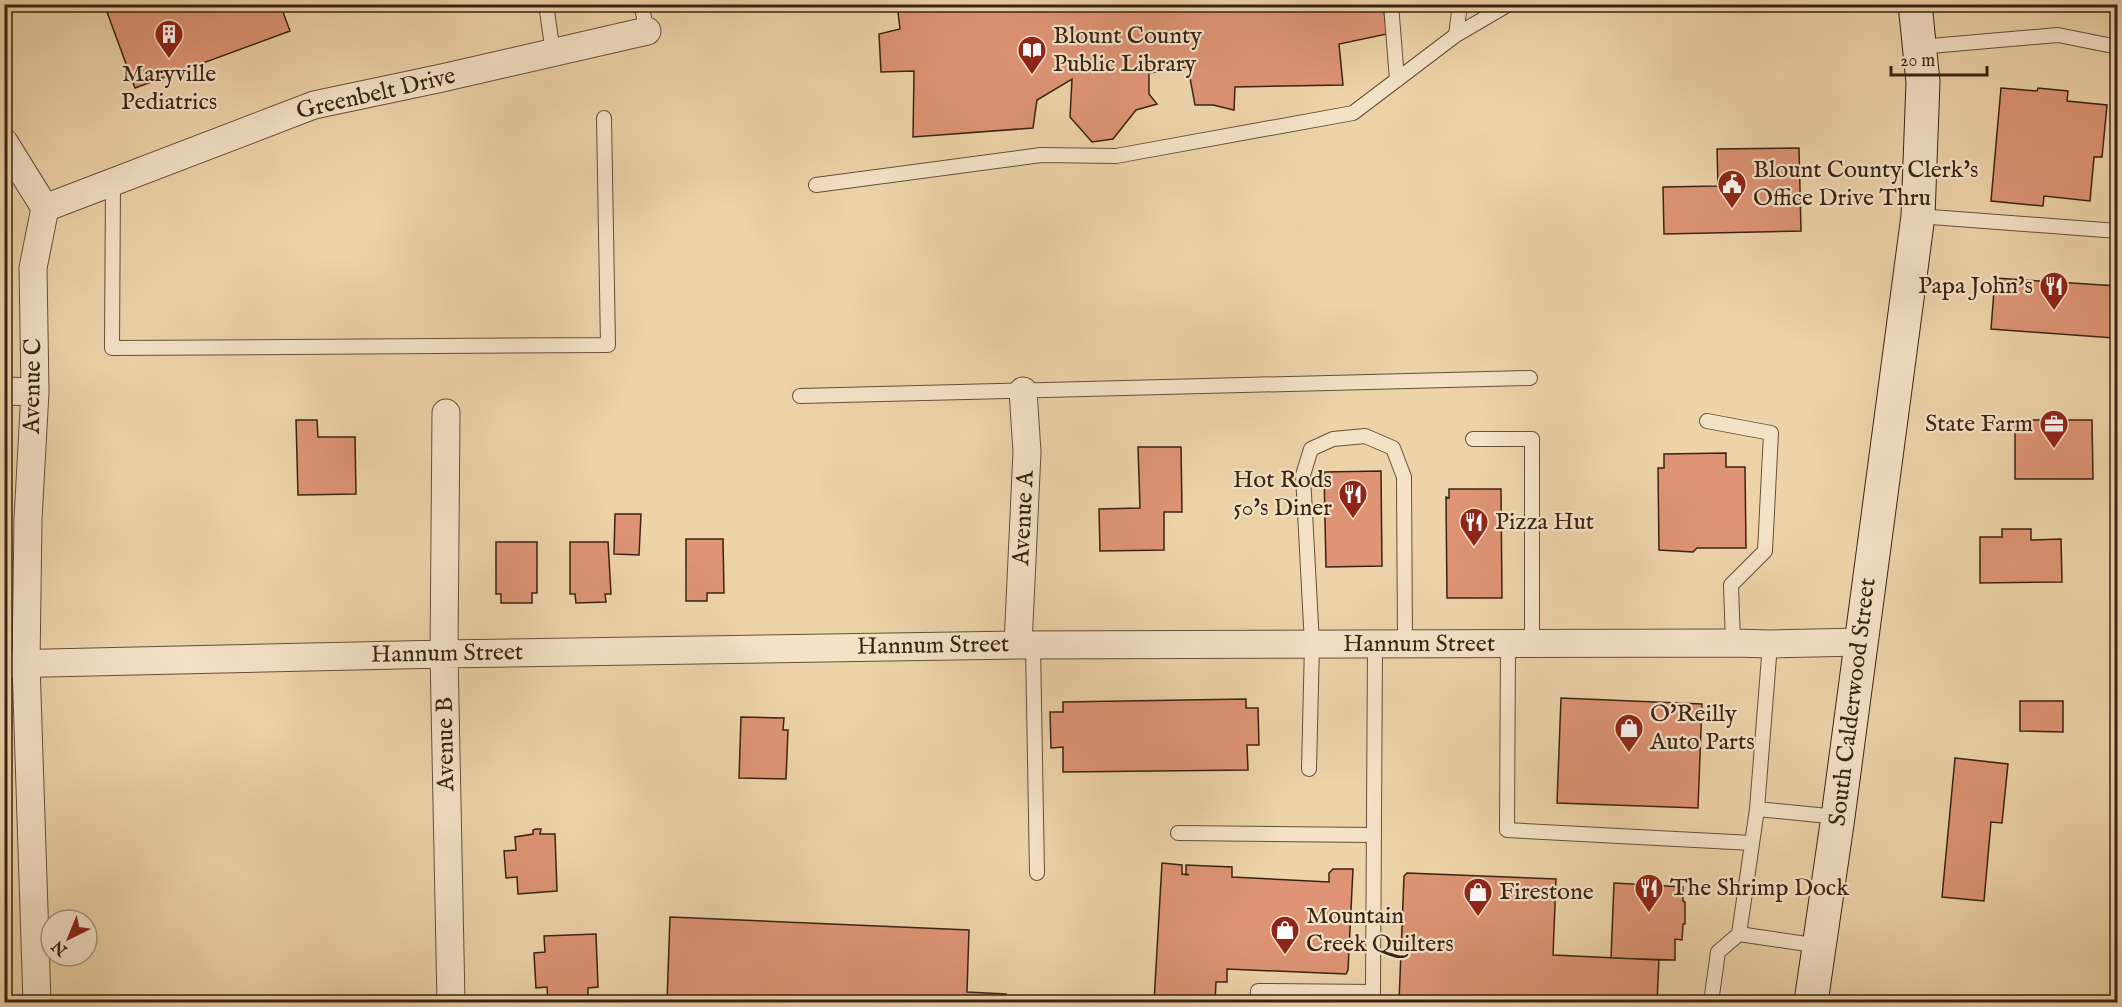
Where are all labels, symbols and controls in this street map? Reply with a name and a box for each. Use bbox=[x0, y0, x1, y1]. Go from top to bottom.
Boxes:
building icon: Maryville Pediatrics bbox=[153, 18, 185, 60]
place label: Blount County Public Library bbox=[1053, 21, 1202, 80]
library icon: Blount County Public Library bbox=[1016, 34, 1048, 76]
scale bar bbox=[1891, 39, 1987, 77]
text: 20 m bbox=[1900, 50, 1935, 73]
place label: Maryville Pediatrics bbox=[121, 59, 217, 118]
street label: Greenbelt Drive bbox=[293, 61, 459, 127]
place label: Blount County Clerk's Office Drive Thru bbox=[1753, 155, 1978, 214]
public building icon: Blount County Clerk's Office Drive Thru bbox=[1716, 168, 1748, 210]
restaurant icon: Papa John's bbox=[2038, 270, 2070, 312]
place label: Papa John's bbox=[1918, 271, 2033, 302]
street label: Avenue C bbox=[17, 338, 49, 435]
office icon: State Farm bbox=[2038, 408, 2070, 450]
place label: State Farm bbox=[1925, 409, 2033, 440]
place label: Hot Rods 50's Diner bbox=[1233, 465, 1332, 524]
street label: Avenue A bbox=[1006, 469, 1042, 567]
restaurant icon: Hot Rods 50's Diner bbox=[1337, 478, 1369, 520]
restaurant icon: Pizza Hut bbox=[1458, 506, 1490, 548]
place label: Pizza Hut bbox=[1495, 507, 1594, 538]
street label: South Calderwood Street bbox=[1822, 576, 1884, 828]
street label: Hannum Street bbox=[857, 629, 1009, 663]
street label: Hannum Street bbox=[1343, 629, 1495, 660]
street label: Hannum Street bbox=[371, 637, 523, 671]
street label: Avenue B bbox=[430, 697, 462, 792]
place label: O'Reilly Auto Parts bbox=[1649, 699, 1755, 758]
shop icon: O'Reilly Auto Parts bbox=[1613, 712, 1645, 754]
restaurant icon: The Shrimp Dock bbox=[1633, 872, 1665, 914]
place label: The Shrimp Dock bbox=[1670, 873, 1849, 904]
shop icon: Firestone bbox=[1462, 876, 1494, 918]
place label: Firestone bbox=[1499, 877, 1594, 908]
place label: Mountain Creek Quilters bbox=[1306, 901, 1454, 960]
north arrow bbox=[39, 908, 99, 968]
shop icon: Mountain Creek Quilters bbox=[1269, 914, 1301, 956]
text: N bbox=[48, 935, 73, 960]

